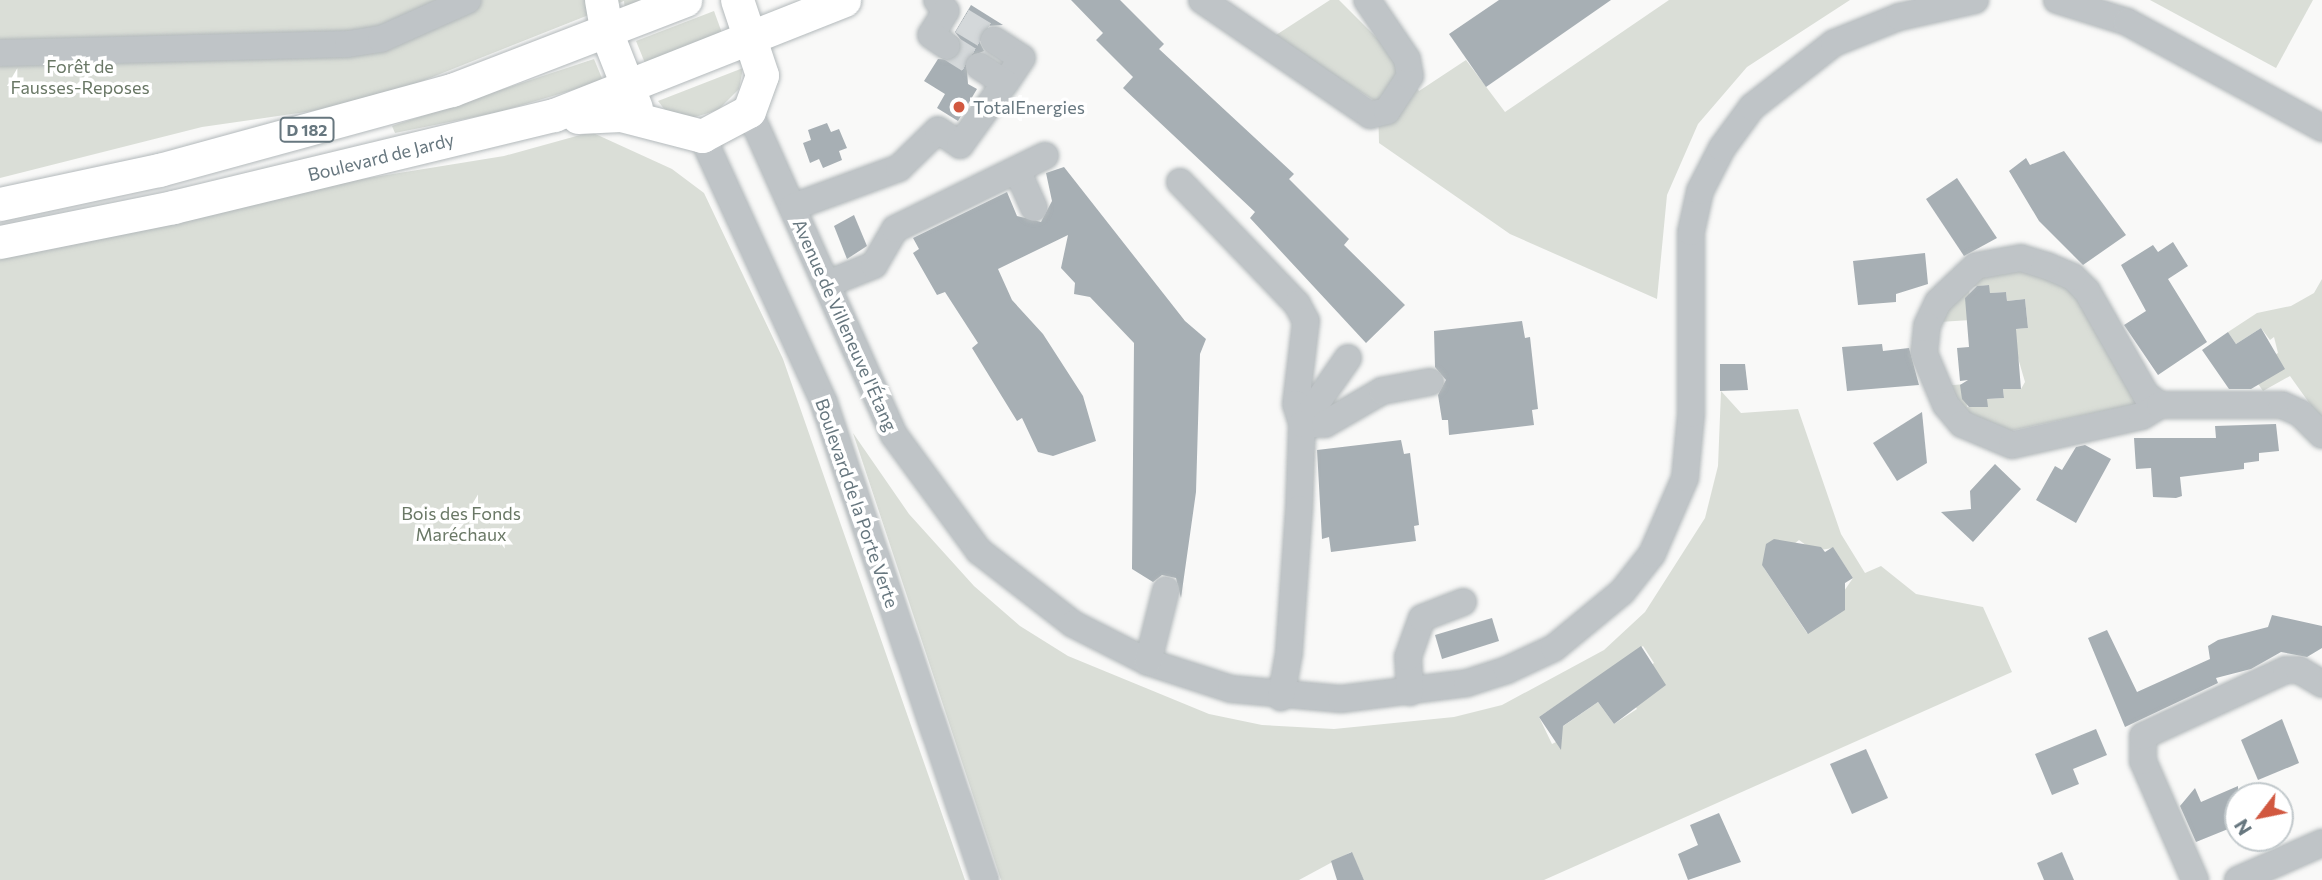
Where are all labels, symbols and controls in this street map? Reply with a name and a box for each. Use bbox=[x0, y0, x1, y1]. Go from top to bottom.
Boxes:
park label: Forêt de Fausses-Reposes bbox=[10, 56, 150, 98]
place label: TotalEnergies bbox=[973, 96, 1085, 118]
marker: TotalEnergies bbox=[951, 99, 967, 115]
road number: D 182 bbox=[279, 118, 335, 142]
street label: Boulevard de Jardy bbox=[306, 128, 456, 186]
street label: Avenue de Villeneuve l'Étang bbox=[788, 216, 902, 434]
street label: Boulevard de la Porte Verte bbox=[811, 396, 903, 610]
park label: Bois des Fonds Maréchaux bbox=[401, 503, 521, 546]
north arrow bbox=[2224, 782, 2294, 852]
text: N bbox=[2229, 815, 2256, 839]

